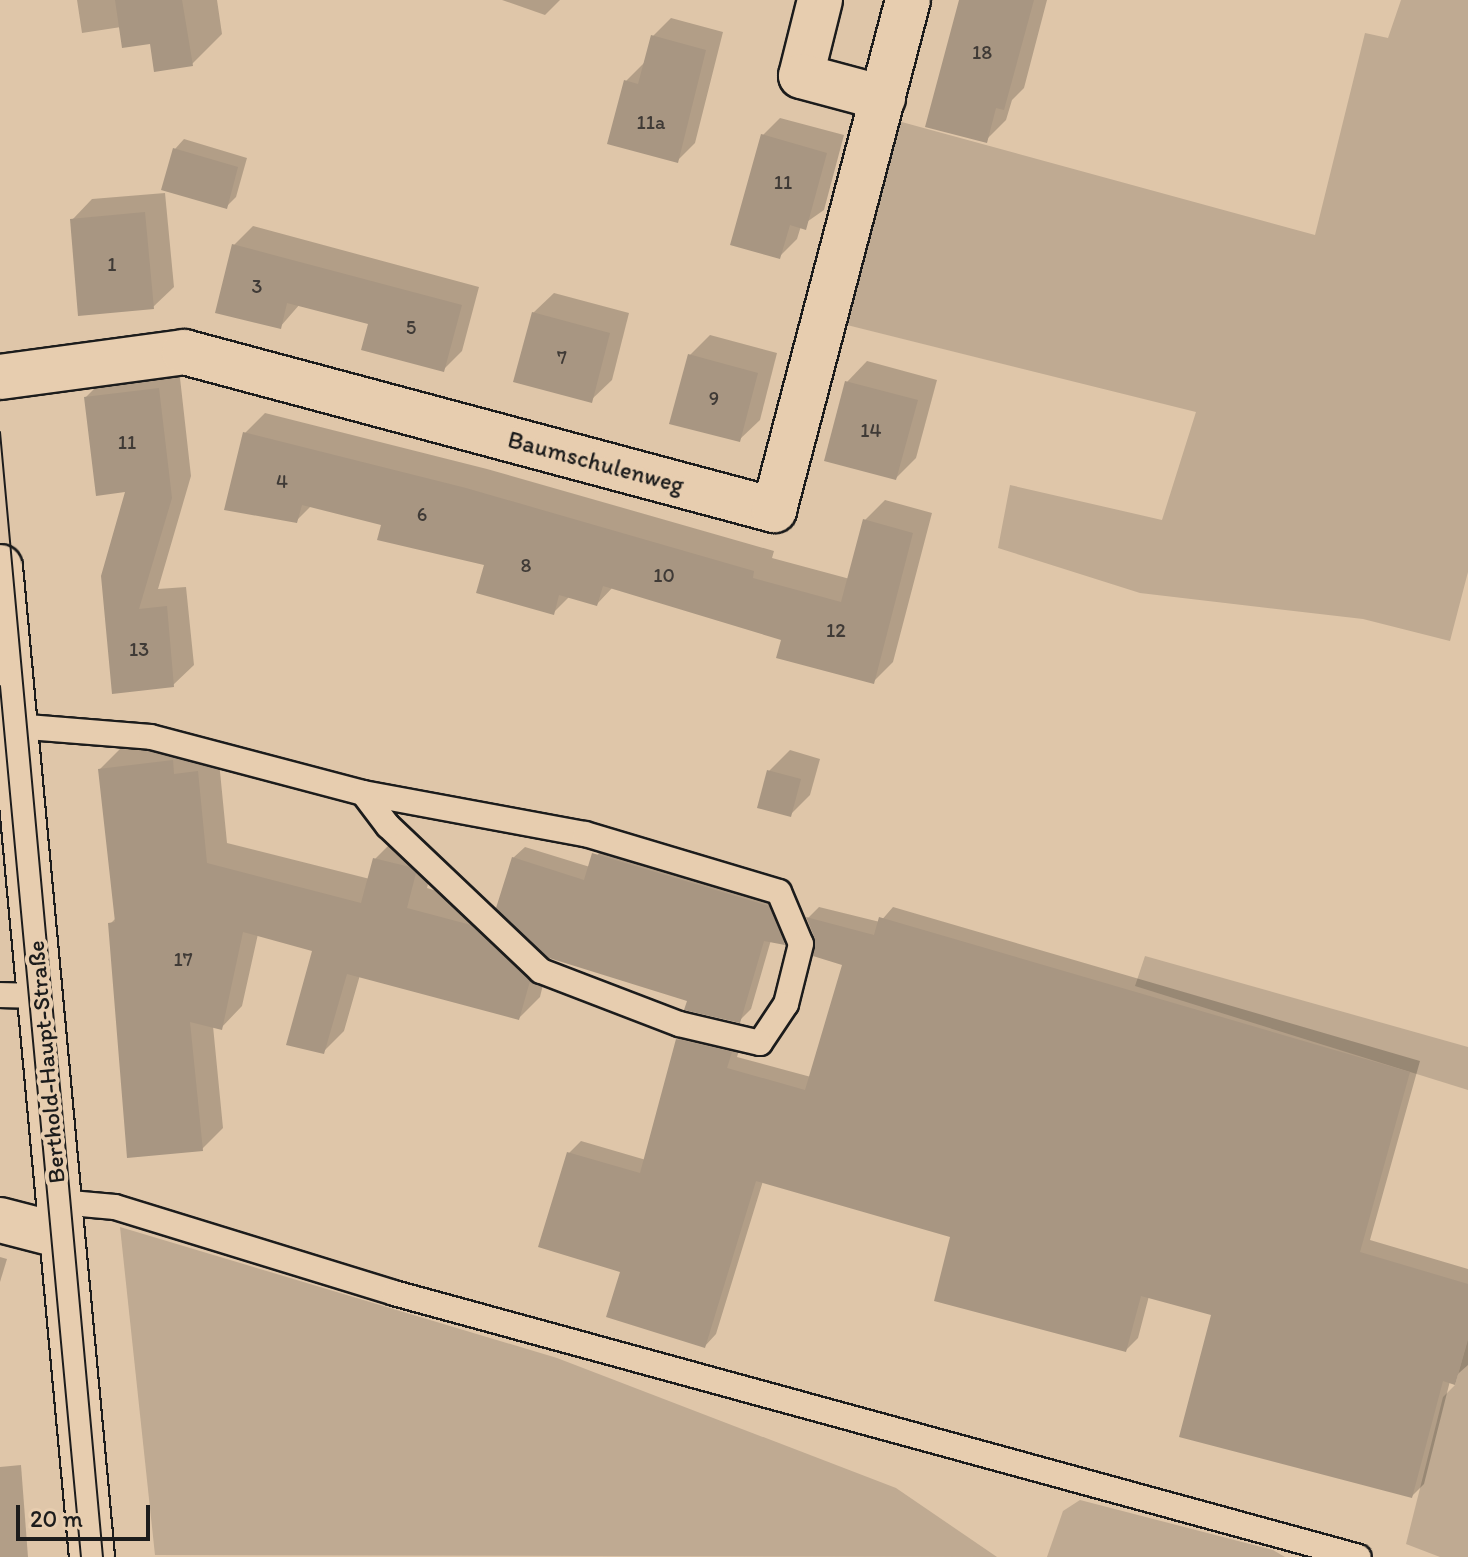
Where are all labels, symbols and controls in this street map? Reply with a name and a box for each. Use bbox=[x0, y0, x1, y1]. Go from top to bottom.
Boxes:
house number: 18 bbox=[972, 40, 992, 64]
house number: 11a bbox=[637, 110, 665, 134]
house number: 11 bbox=[774, 170, 792, 194]
house number: 1 bbox=[107, 252, 117, 276]
house number: 3 bbox=[252, 274, 262, 298]
house number: 5 bbox=[406, 315, 416, 339]
house number: 7 bbox=[557, 345, 567, 369]
house number: 9 bbox=[709, 386, 719, 410]
house number: 14 bbox=[860, 418, 882, 442]
street label: Baumschulenweg bbox=[505, 425, 687, 499]
house number: 11 bbox=[118, 430, 136, 454]
house number: 4 bbox=[276, 469, 288, 493]
house number: 6 bbox=[417, 502, 427, 526]
house number: 8 bbox=[521, 553, 531, 577]
house number: 10 bbox=[653, 563, 675, 587]
house number: 12 bbox=[826, 618, 846, 642]
house number: 13 bbox=[129, 637, 149, 661]
street label: Berthold-Haupt-Straße bbox=[21, 939, 71, 1185]
house number: 17 bbox=[173, 947, 193, 971]
scale bar bbox=[20, 1489, 154, 1539]
text: 20 m bbox=[30, 1504, 83, 1533]

